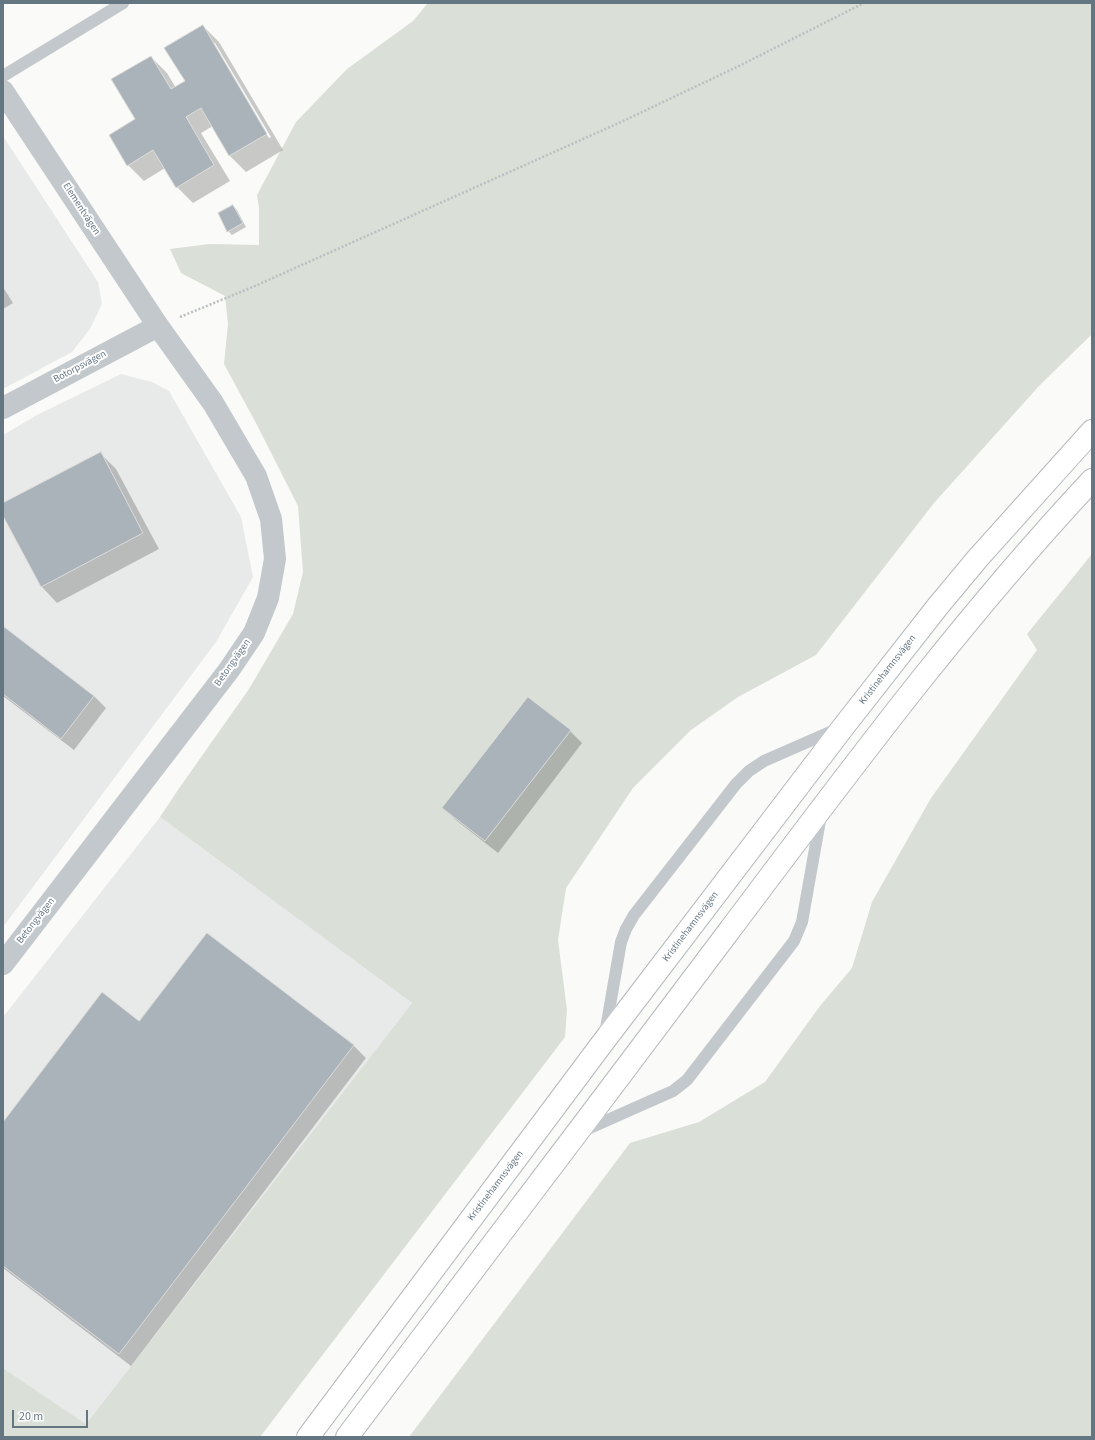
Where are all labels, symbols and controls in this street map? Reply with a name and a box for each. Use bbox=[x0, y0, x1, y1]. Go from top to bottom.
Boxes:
street label: Elementvägen bbox=[60, 181, 102, 237]
street label: Botorpsvägen bbox=[52, 348, 108, 386]
street label: Kristinehamnsvägen bbox=[857, 633, 919, 707]
street label: Betongvägen bbox=[212, 637, 254, 689]
street label: Kristinehamnsvägen bbox=[661, 889, 721, 965]
street label: Betongvägen bbox=[14, 896, 58, 946]
street label: Kristinehamnsvägen bbox=[466, 1148, 526, 1224]
scale bar bbox=[14, 1402, 90, 1428]
text: 20 m bbox=[19, 1408, 43, 1425]

